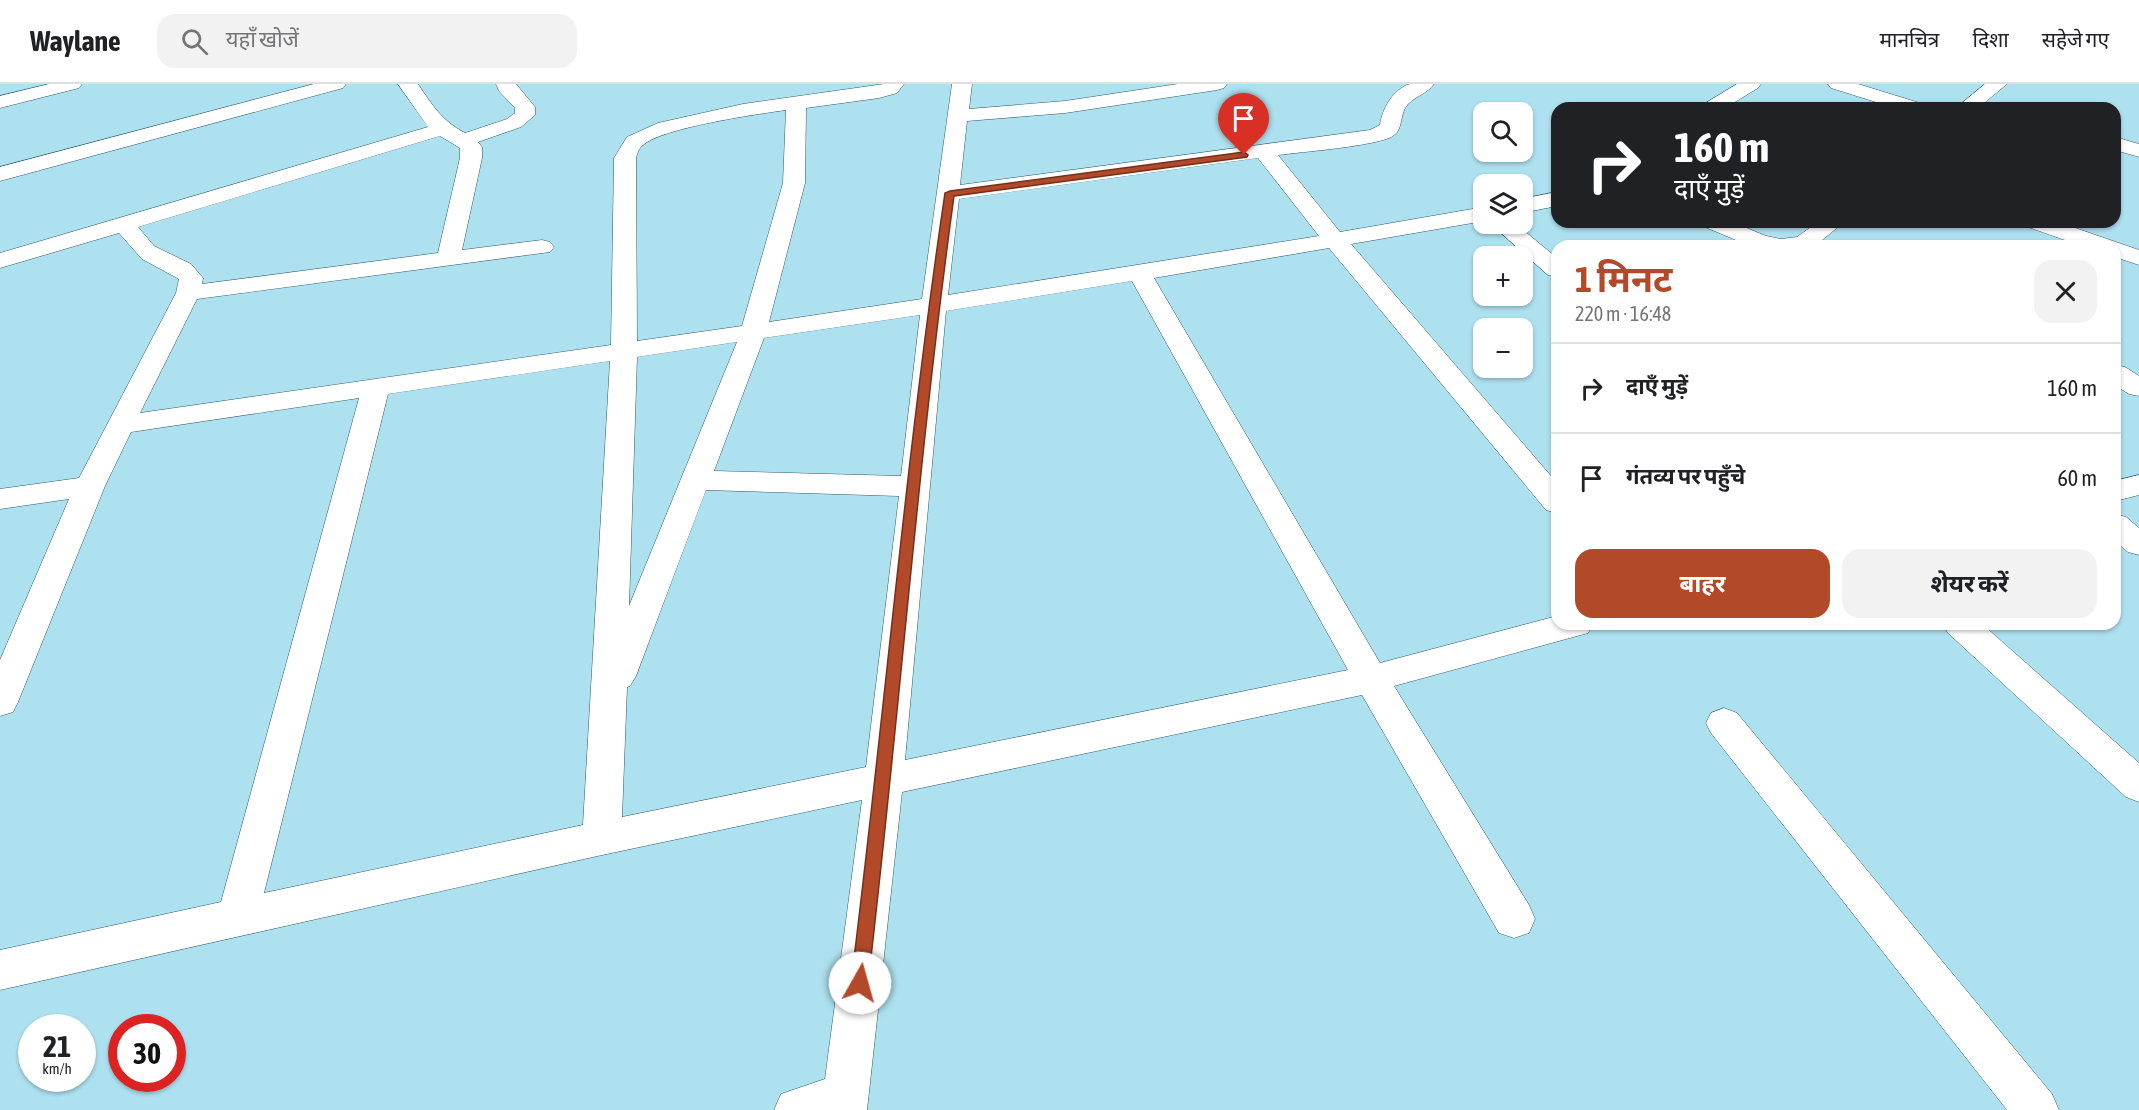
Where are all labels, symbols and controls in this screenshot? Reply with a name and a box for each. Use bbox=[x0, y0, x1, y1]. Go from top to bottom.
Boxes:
search box bbox=[157, 14, 577, 68]
text: Waylane bbox=[30, 25, 121, 57]
icon: search bbox=[178, 25, 211, 58]
text: यहाँ खोजें bbox=[226, 26, 299, 52]
text: मानचित्र bbox=[1879, 27, 1939, 51]
text: दिशा bbox=[1972, 27, 2009, 51]
text: सहेजे गए bbox=[2042, 27, 2109, 51]
pin bbox=[1218, 93, 1269, 155]
icon: arrive bbox=[1227, 102, 1260, 135]
map controls bbox=[1473, 102, 1533, 378]
button: search bbox=[1473, 102, 1533, 162]
text: 160 m bbox=[1674, 123, 1769, 171]
icon: right bbox=[1575, 126, 1653, 204]
text: दाएँ मुड़ें bbox=[1674, 173, 1745, 204]
button: layers bbox=[1473, 174, 1533, 234]
button: + bbox=[1473, 246, 1533, 306]
text: 1 मिनट bbox=[1575, 258, 1672, 300]
button: close bbox=[2034, 260, 2097, 323]
text: 220 m · 16:48 bbox=[1575, 302, 1671, 325]
button: − bbox=[1473, 318, 1533, 378]
icon: right bbox=[1575, 372, 1608, 405]
text: दाएँ मुड़ें bbox=[1626, 373, 1688, 399]
text: 160 m bbox=[2047, 375, 2097, 401]
icon: arrive bbox=[1575, 462, 1608, 495]
text: गंतव्य पर पहुँचे bbox=[1626, 463, 1745, 489]
text: 60 m bbox=[2057, 465, 2097, 491]
button: बाहर bbox=[1575, 549, 1830, 618]
button: शेयर करें bbox=[1842, 549, 2097, 618]
position arrow bbox=[828, 951, 892, 1015]
speed limit sign: 30 bbox=[108, 1014, 186, 1092]
text: 21 bbox=[43, 1029, 71, 1063]
text: km/h bbox=[42, 1060, 72, 1077]

